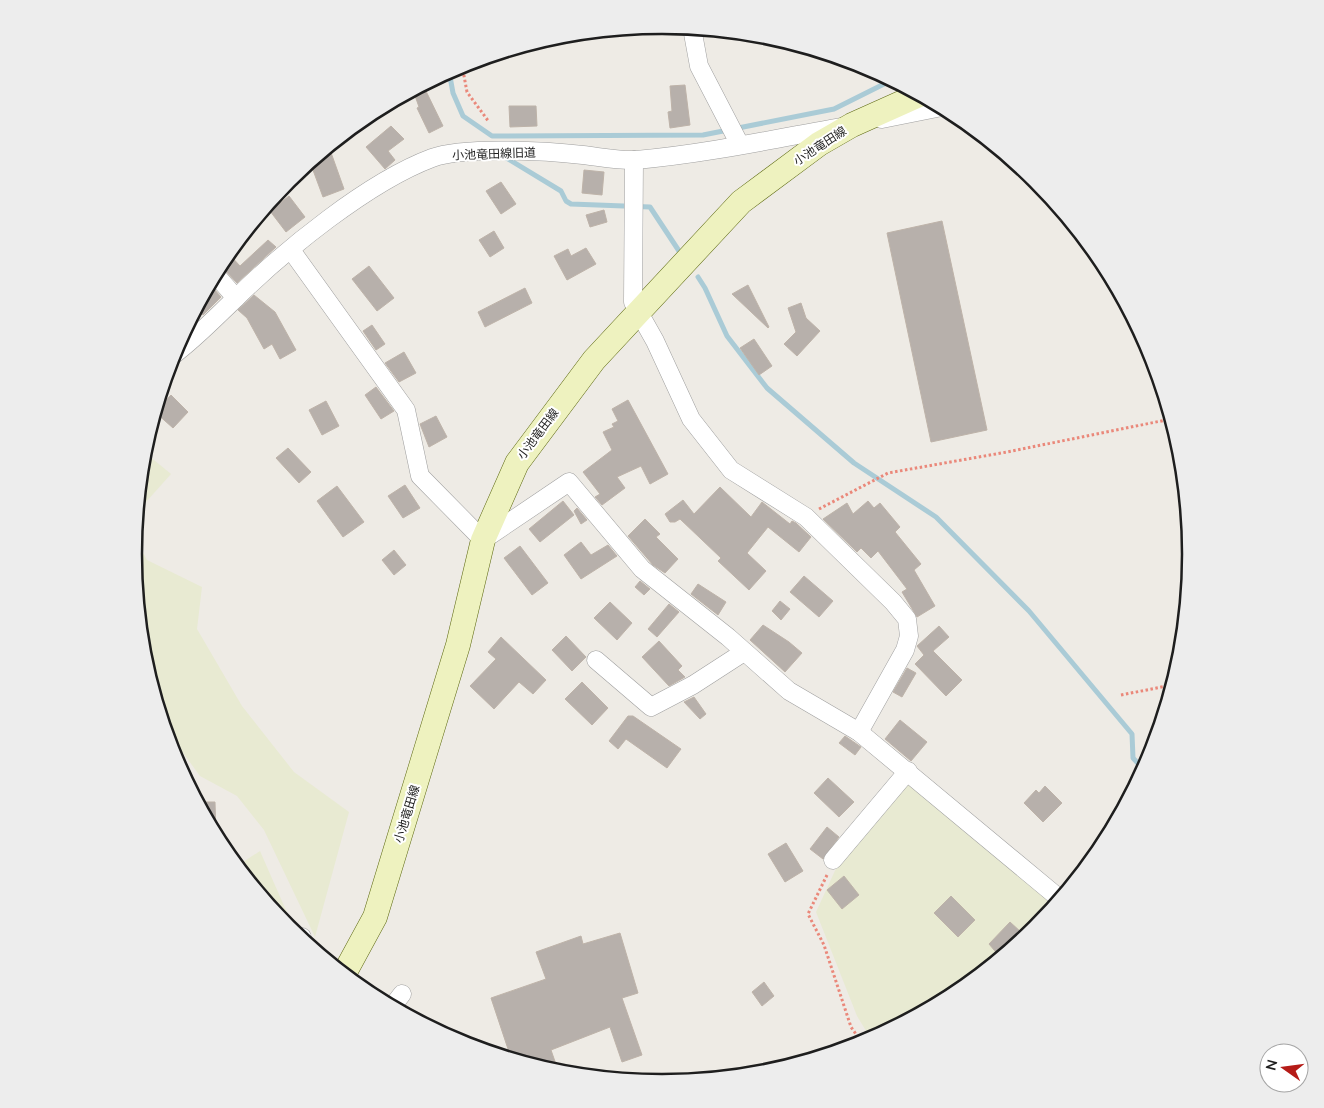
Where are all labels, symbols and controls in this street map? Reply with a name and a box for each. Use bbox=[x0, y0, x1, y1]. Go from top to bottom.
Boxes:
street label: 小池竜田線 bbox=[790, 123, 850, 169]
street label: 小池竜田線旧道 bbox=[452, 145, 536, 163]
street label: 小池竜田線 bbox=[514, 405, 562, 463]
street label: 小池竜田線 bbox=[391, 783, 423, 845]
north arrow bbox=[1259, 1043, 1309, 1093]
text: N bbox=[1261, 1058, 1282, 1072]

